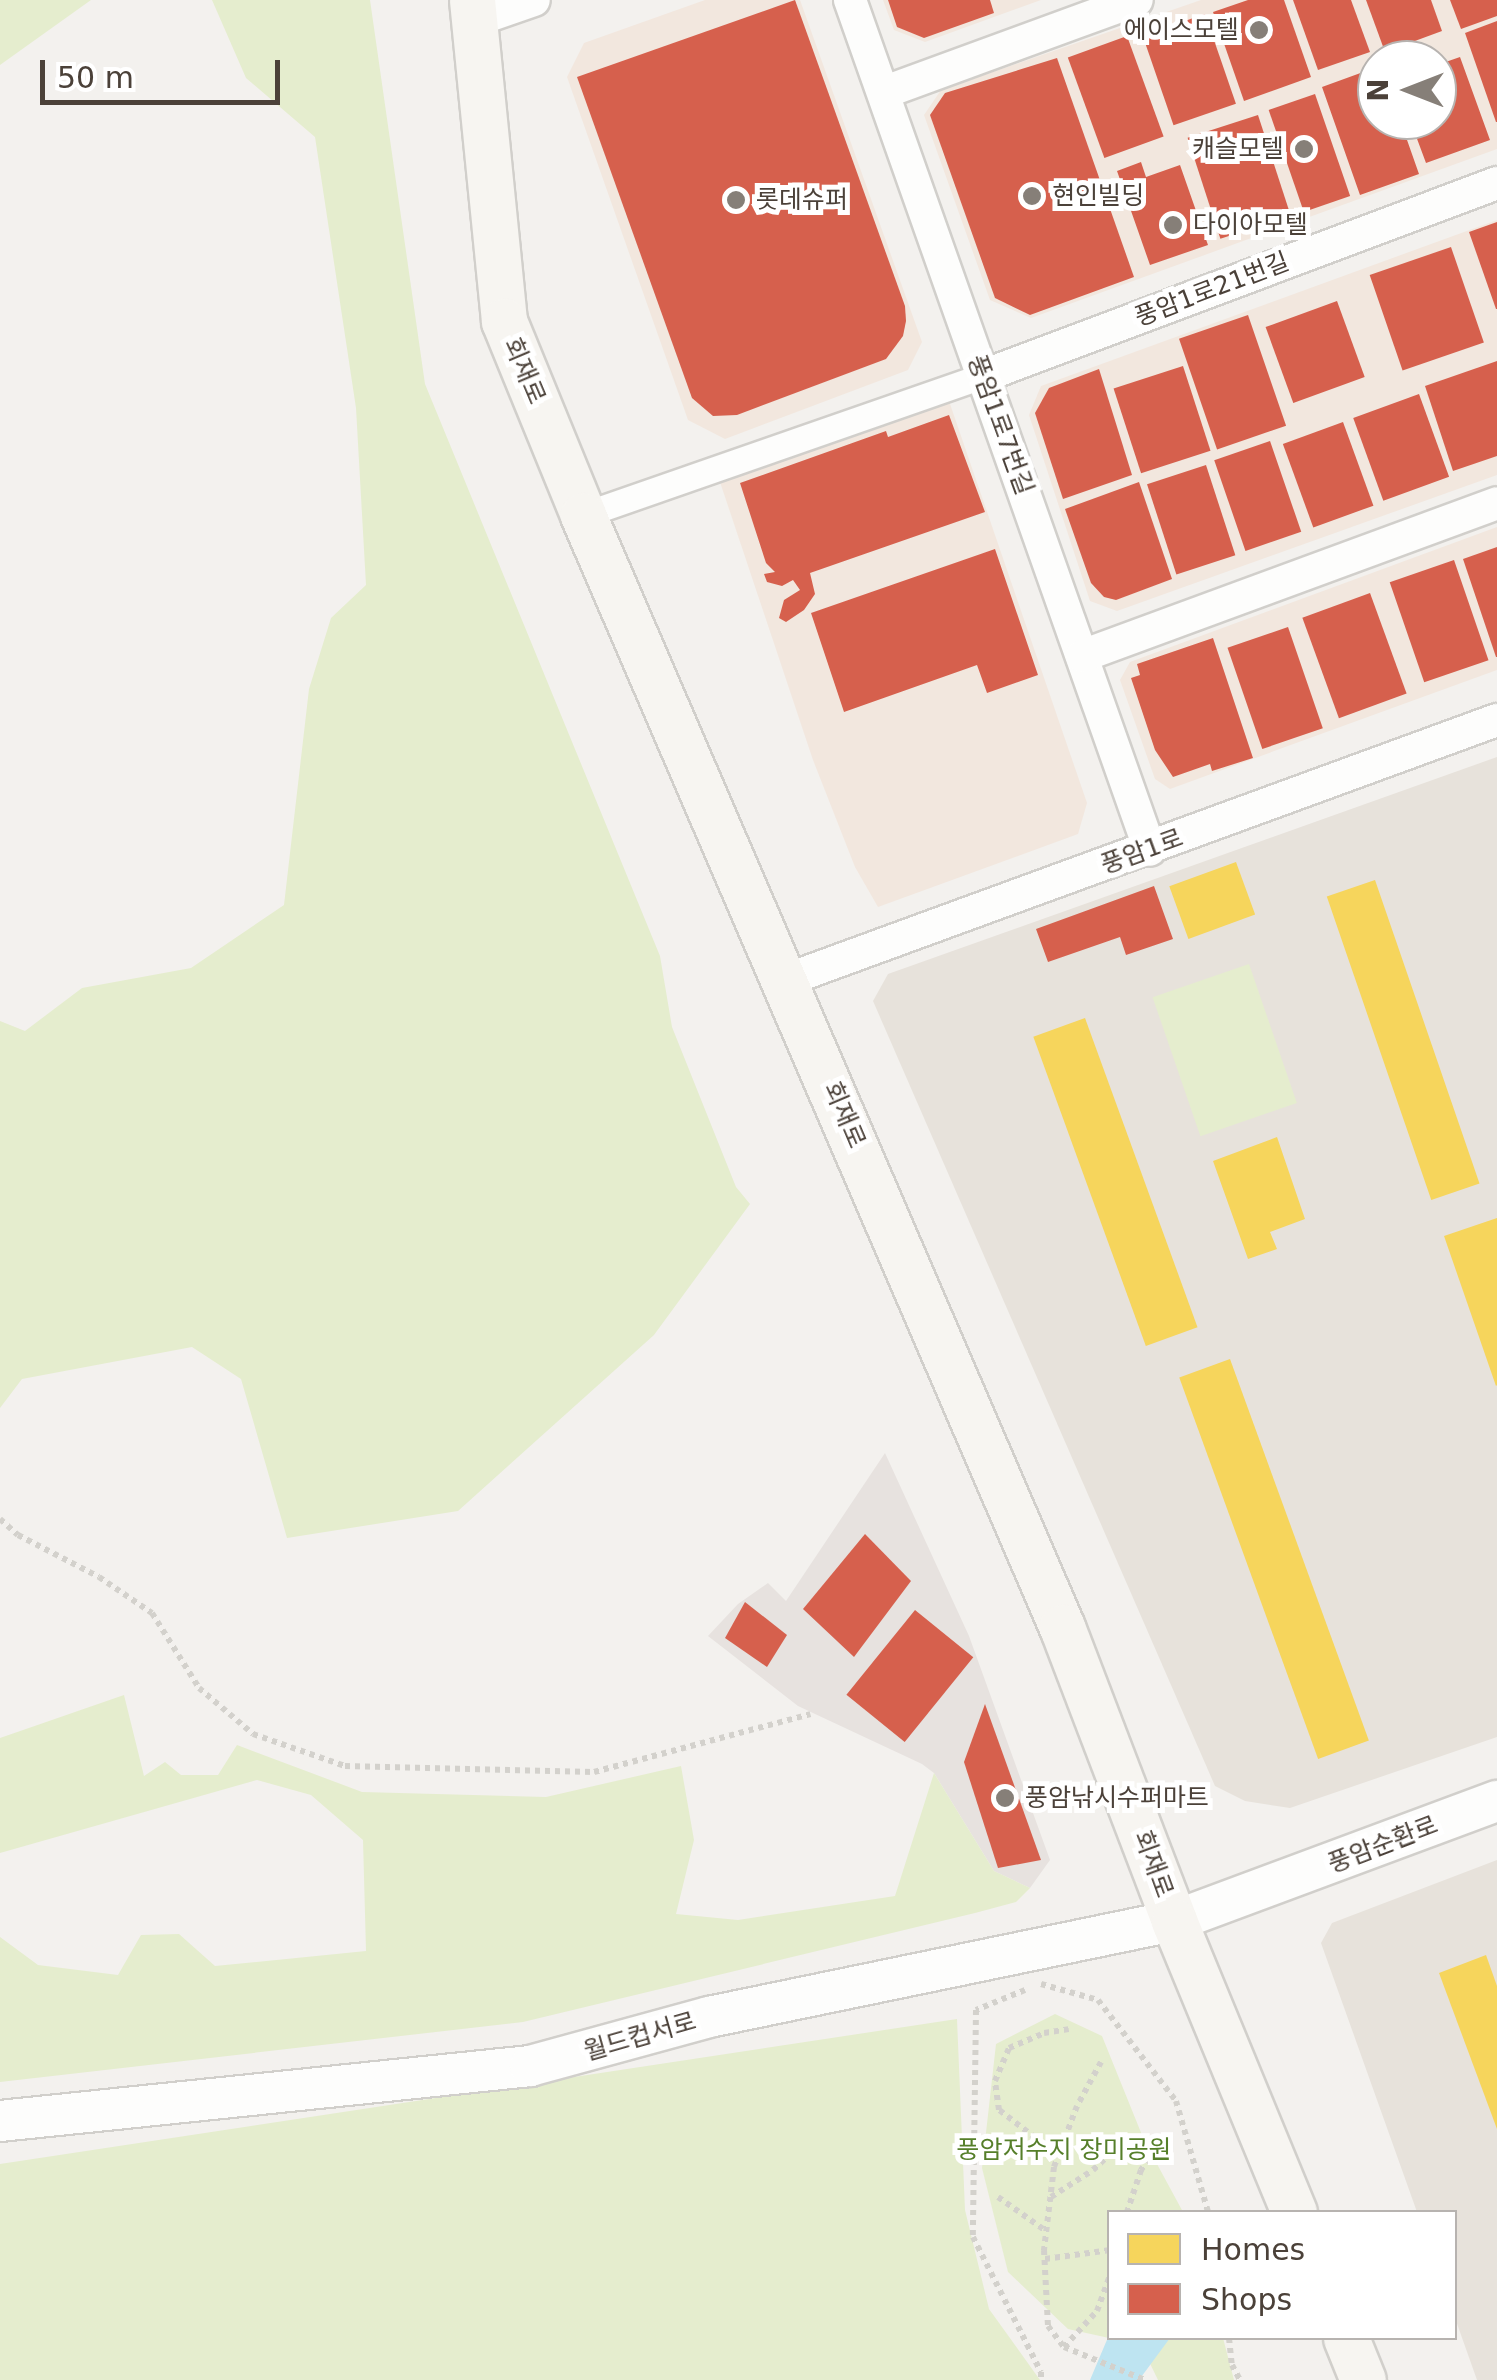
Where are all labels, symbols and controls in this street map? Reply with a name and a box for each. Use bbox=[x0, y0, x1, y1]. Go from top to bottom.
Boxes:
place label: 에이스모텔 bbox=[1124, 15, 1239, 45]
marker: 에이스모텔 bbox=[1248, 19, 1270, 41]
scale bar bbox=[45, 40, 285, 102]
north arrow bbox=[1357, 40, 1457, 140]
text: 50 m bbox=[57, 60, 134, 95]
text: N bbox=[1362, 78, 1395, 102]
place label: 캐슬모텔 bbox=[1192, 134, 1284, 164]
marker: 캐슬모텔 bbox=[1293, 138, 1315, 160]
place label: 현인빌딩 bbox=[1052, 181, 1144, 211]
place label: 롯데슈퍼 bbox=[756, 185, 848, 215]
marker: 현인빌딩 bbox=[1021, 185, 1043, 207]
marker: 롯데슈퍼 bbox=[725, 189, 747, 211]
place label: 다이아모텔 bbox=[1193, 210, 1308, 240]
marker: 다이아모텔 bbox=[1162, 214, 1184, 236]
street label: 풍암1로21번길 bbox=[1131, 247, 1293, 333]
street label: 회재로 bbox=[497, 333, 551, 409]
street label: 풍암1로7번길 bbox=[961, 351, 1039, 499]
street label: 풍암1로 bbox=[1097, 823, 1187, 881]
street label: 회재로 bbox=[817, 1077, 871, 1153]
place label: 풍암낚시수퍼마트 bbox=[1025, 1783, 1209, 1813]
marker: 풍암낚시수퍼마트 bbox=[994, 1787, 1016, 1809]
street label: 풍암순환로 bbox=[1324, 1810, 1442, 1880]
street label: 회재로 bbox=[1127, 1826, 1179, 1902]
street label: 월드컵서로 bbox=[581, 2007, 699, 2067]
park label: 풍암저수지 장미공원 bbox=[957, 2135, 1171, 2165]
legend bbox=[1107, 2210, 1457, 2340]
text: Homes bbox=[1201, 2232, 1305, 2267]
text: Shops bbox=[1201, 2282, 1292, 2317]

